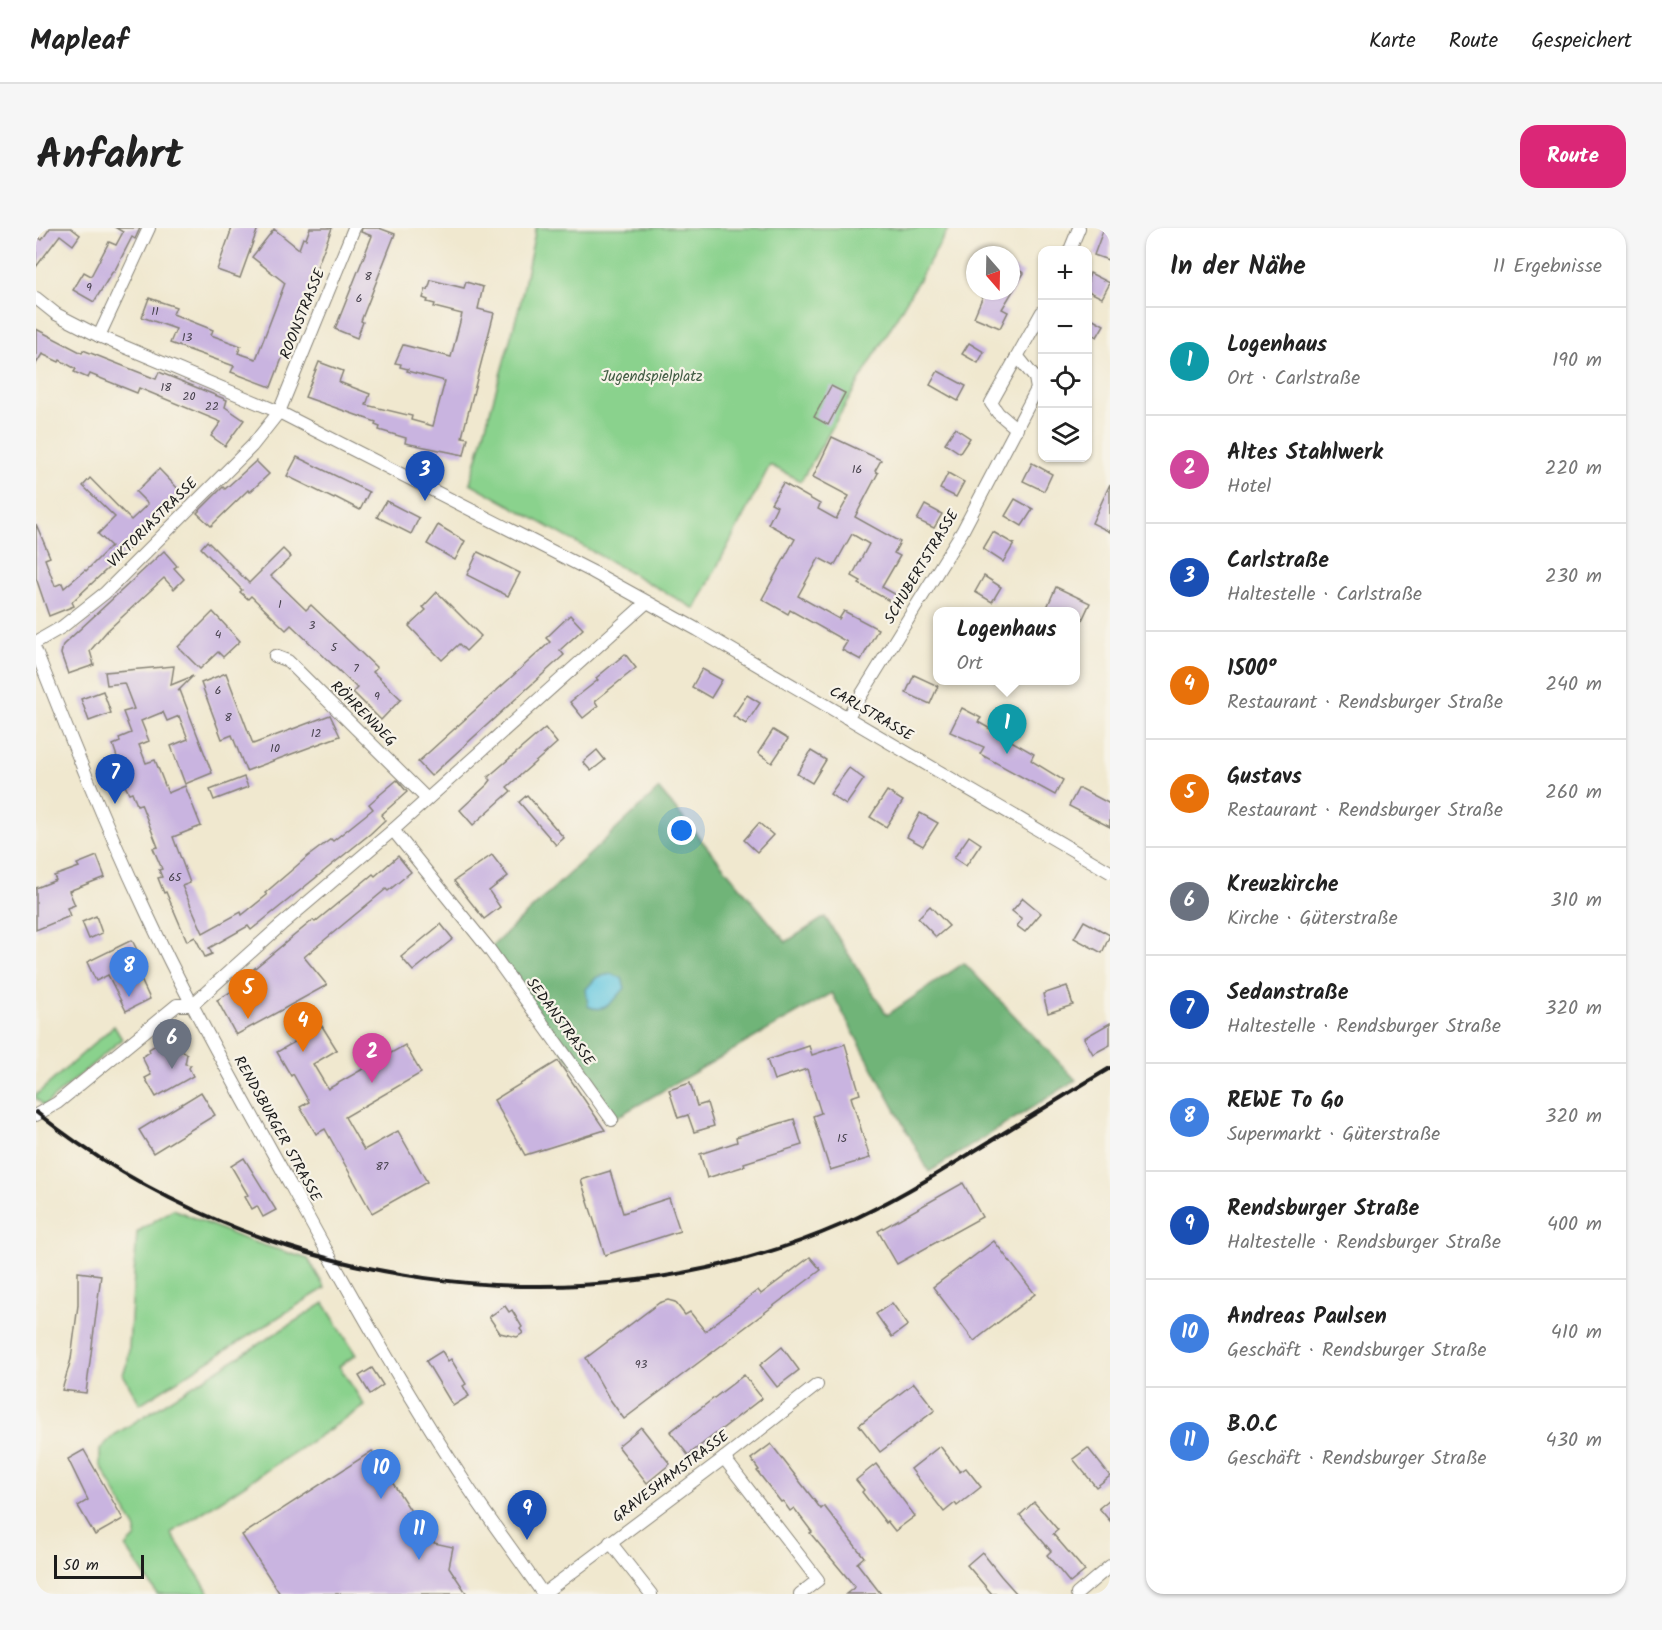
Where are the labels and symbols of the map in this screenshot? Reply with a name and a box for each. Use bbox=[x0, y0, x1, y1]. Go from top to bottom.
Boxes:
north arrow bbox=[966, 246, 1020, 300]
street label: ROONSTRASSE bbox=[274, 264, 333, 363]
house number: 8 bbox=[364, 267, 372, 286]
house number: 9 bbox=[86, 278, 92, 297]
house number: 6 bbox=[356, 289, 362, 308]
house number: 11 bbox=[151, 302, 159, 321]
house number: 13 bbox=[182, 328, 192, 347]
park label: Jugendspielplatz bbox=[601, 365, 703, 389]
house number: 18 bbox=[161, 378, 172, 397]
house number: 20 bbox=[183, 387, 195, 406]
house number: 22 bbox=[205, 397, 219, 416]
pin: 3 bbox=[406, 452, 444, 501]
house number: 16 bbox=[852, 460, 862, 479]
street label: VIKTORIASTRASSE bbox=[102, 471, 205, 574]
street label: SCHUBERTSTRASSE bbox=[878, 504, 966, 629]
house number: 1 bbox=[278, 595, 282, 614]
house number: 3 bbox=[309, 616, 316, 635]
house number: 4 bbox=[215, 625, 222, 644]
house number: 5 bbox=[331, 638, 339, 657]
house number: 7 bbox=[353, 659, 359, 678]
street label: RÖHRENWEG bbox=[324, 675, 402, 753]
street label: CARLSTRASSE bbox=[824, 680, 919, 748]
house number: 6 bbox=[215, 681, 221, 700]
house number: 9 bbox=[374, 687, 380, 706]
pin: 1 bbox=[988, 704, 1026, 754]
house number: 8 bbox=[224, 708, 232, 727]
house number: 12 bbox=[311, 724, 321, 743]
house number: 10 bbox=[270, 739, 280, 758]
pin: 7 bbox=[96, 754, 134, 804]
your location bbox=[667, 816, 696, 845]
house number: 65 bbox=[168, 868, 183, 887]
pin: 8 bbox=[110, 948, 148, 997]
pin: 5 bbox=[228, 970, 268, 1019]
street label: SEDANSTRASSE bbox=[520, 973, 601, 1072]
pin: 4 bbox=[284, 1002, 322, 1052]
pin: 6 bbox=[152, 1020, 192, 1069]
pin: 2 bbox=[352, 1034, 392, 1083]
street label: RENDSBURGER STRASSE bbox=[227, 1052, 328, 1208]
house number: 15 bbox=[837, 1129, 849, 1148]
house number: 87 bbox=[376, 1157, 389, 1176]
house number: 93 bbox=[635, 1355, 647, 1374]
street label: GRAVESHAMSTRASSE bbox=[607, 1424, 736, 1529]
pin: 10 bbox=[362, 1450, 400, 1499]
pin: 9 bbox=[508, 1490, 546, 1540]
pin: 11 bbox=[400, 1510, 439, 1560]
scale bar bbox=[54, 1552, 144, 1580]

